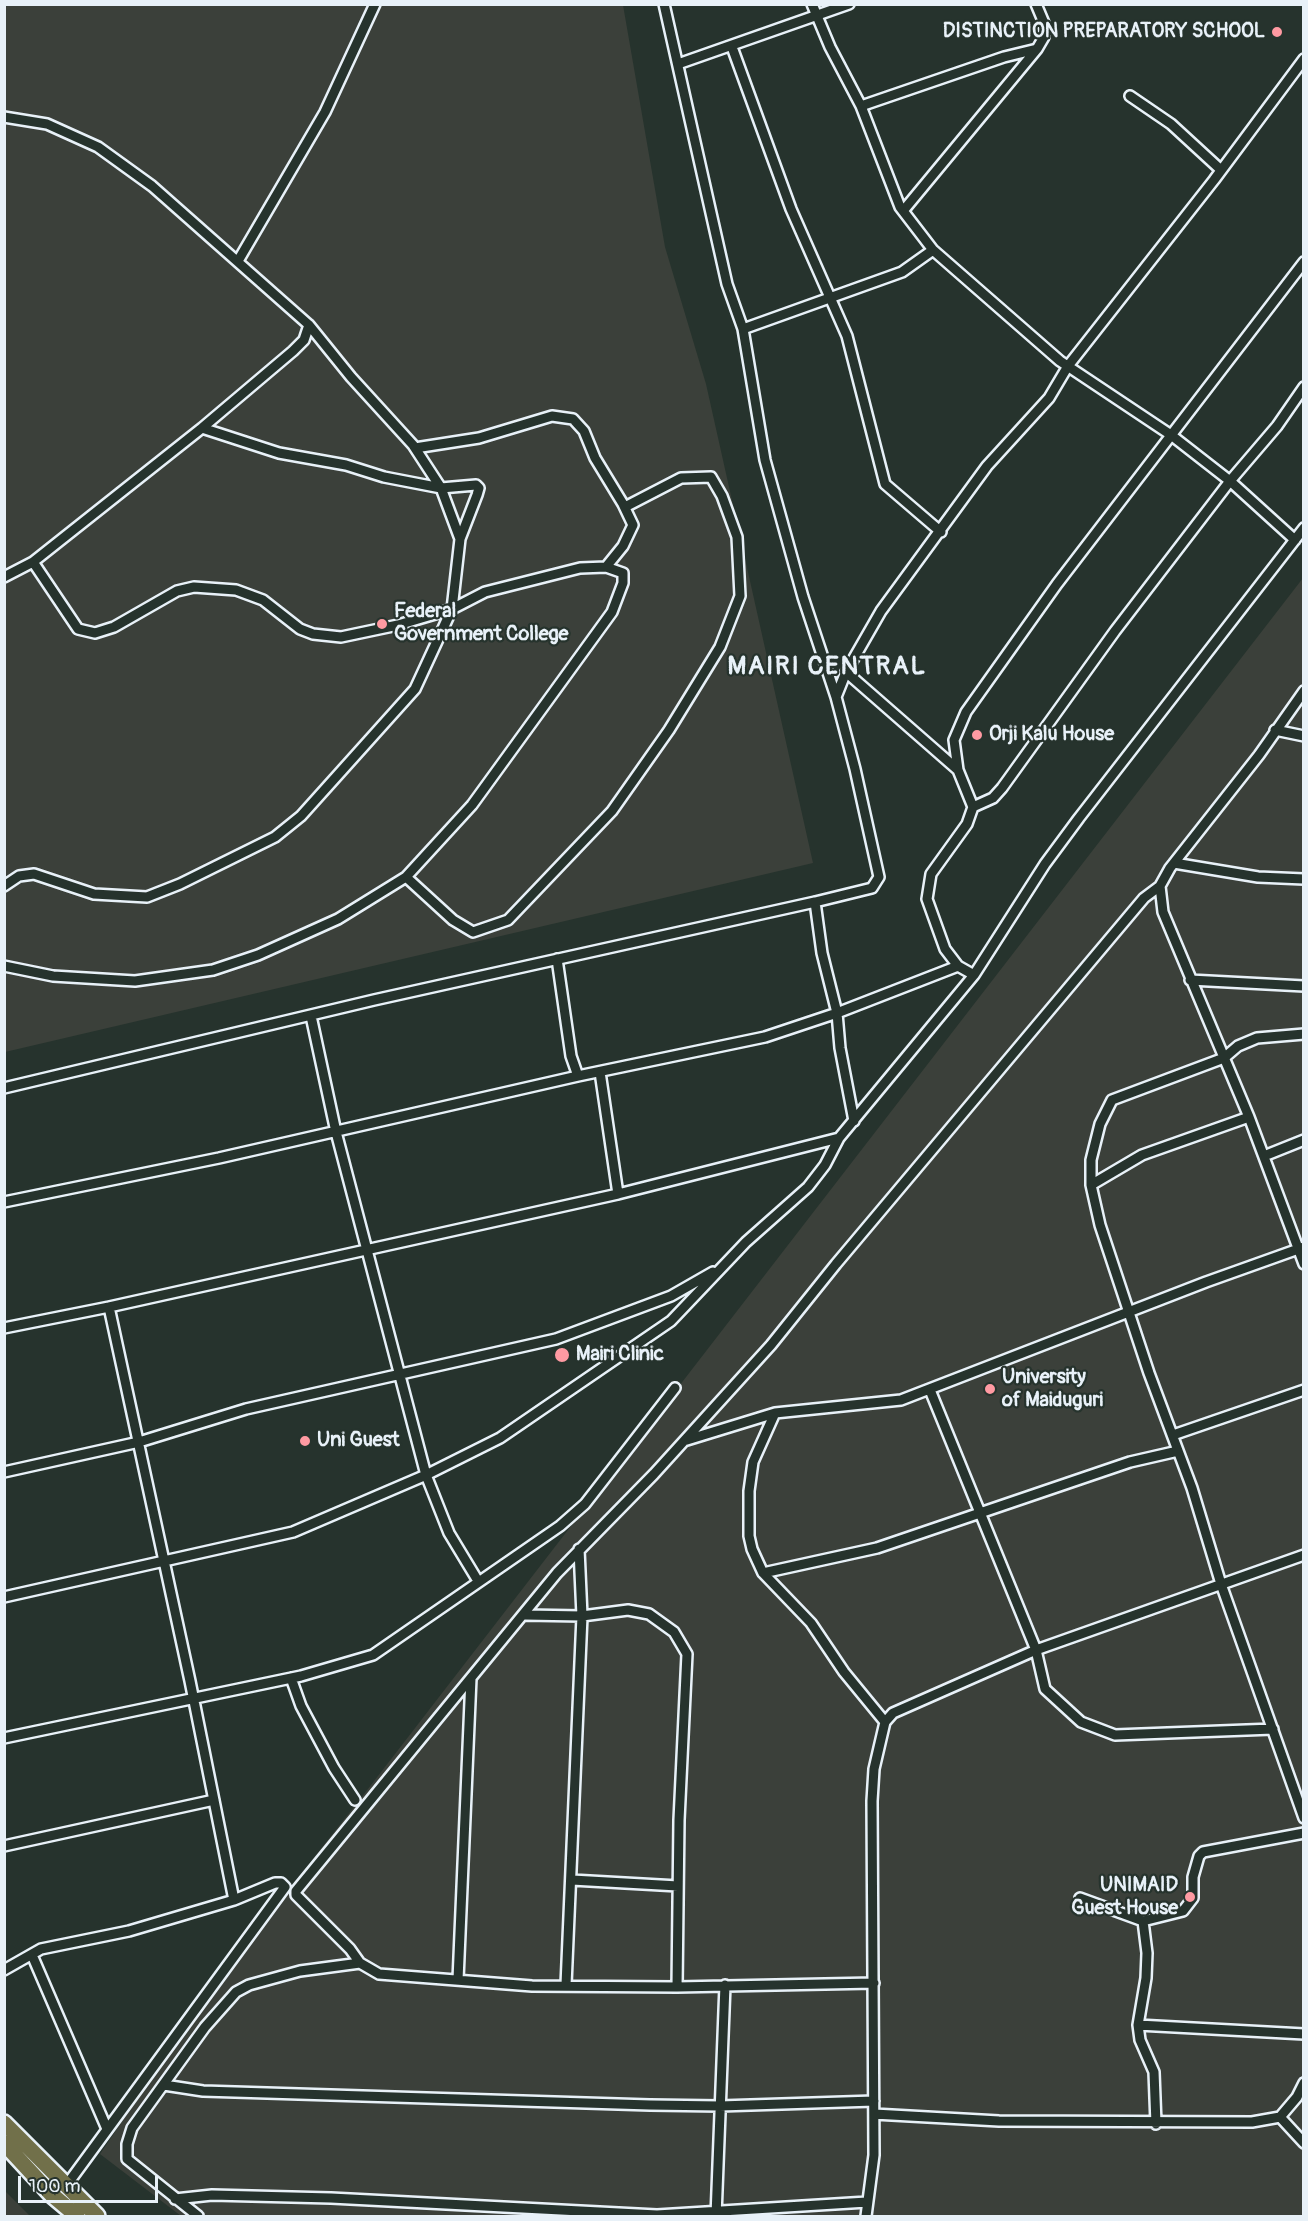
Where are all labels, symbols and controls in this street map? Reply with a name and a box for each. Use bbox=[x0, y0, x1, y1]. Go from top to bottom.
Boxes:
place label: DISTINCTION PREPARATORY SCHOOL bbox=[943, 20, 1265, 44]
marker: DISTINCTION PREPARATORY SCHOOL bbox=[1270, 25, 1284, 39]
place label: Federal Government College bbox=[394, 600, 568, 647]
marker: Federal Government College bbox=[375, 617, 389, 631]
district label: MAIRI CENTRAL bbox=[727, 651, 927, 683]
place label: Orji Kalu House bbox=[989, 723, 1114, 747]
marker: Orji Kalu House bbox=[970, 728, 984, 742]
place label: Mairi Clinic bbox=[576, 1343, 664, 1367]
marker: Mairi Clinic bbox=[553, 1346, 571, 1364]
place label: University of Maiduguri bbox=[1002, 1366, 1103, 1413]
marker: University of Maiduguri bbox=[983, 1382, 997, 1396]
place label: Uni Guest bbox=[317, 1429, 400, 1453]
marker: Uni Guest bbox=[298, 1434, 312, 1448]
place label: UNIMAID Guest House bbox=[1071, 1874, 1178, 1921]
marker: UNIMAID Guest House bbox=[1183, 1890, 1197, 1904]
scale bar bbox=[21, 2164, 160, 2202]
text: 100 m bbox=[29, 2175, 81, 2198]

